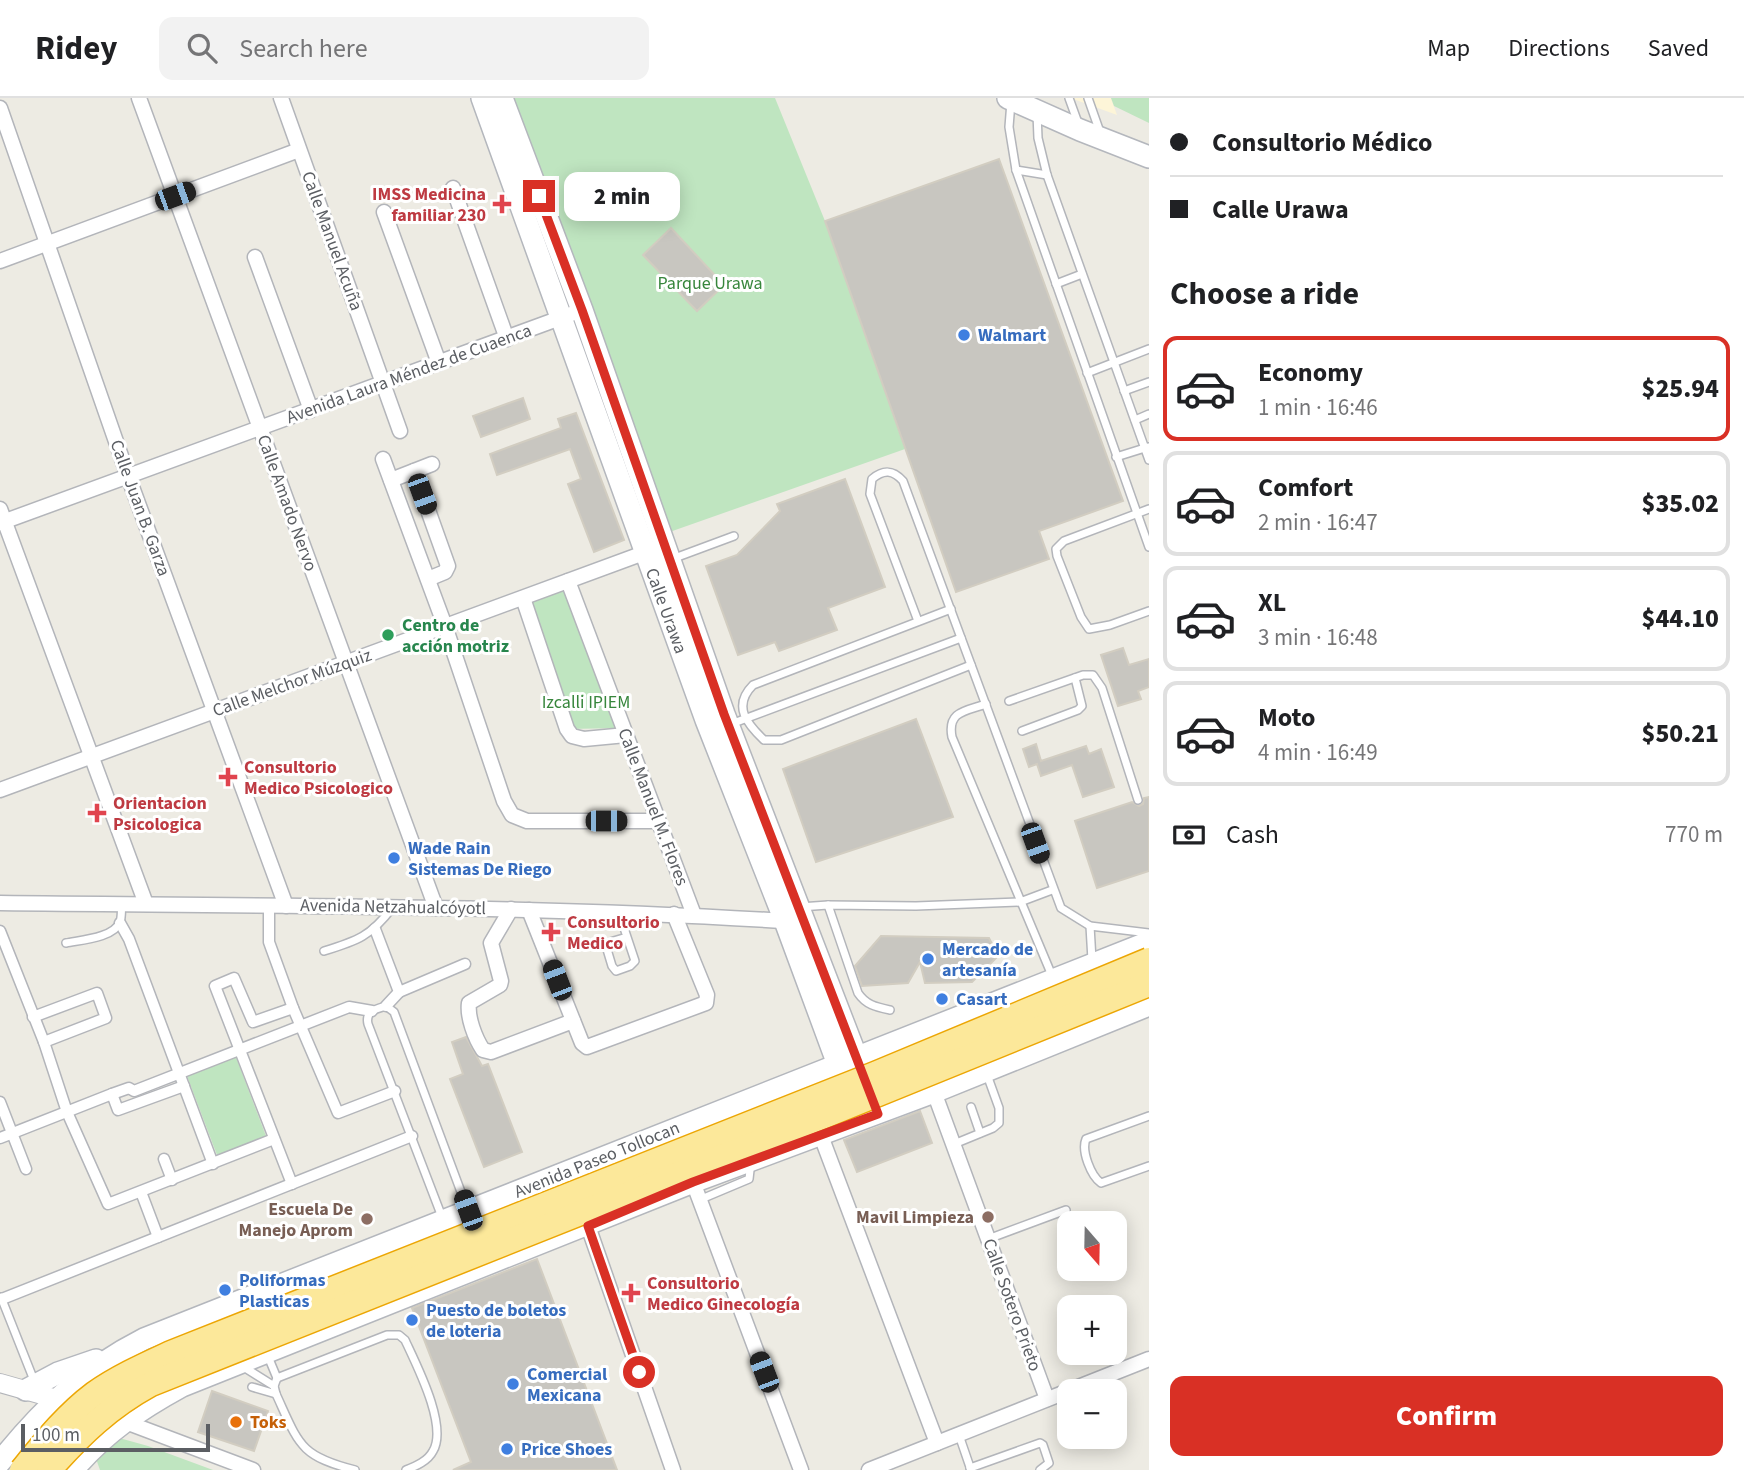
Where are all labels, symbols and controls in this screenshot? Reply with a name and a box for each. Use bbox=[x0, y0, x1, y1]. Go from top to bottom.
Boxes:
search box bbox=[159, 17, 649, 80]
text: Ridey bbox=[35, 25, 117, 72]
icon: search bbox=[183, 29, 221, 67]
text: Search here bbox=[239, 30, 368, 67]
text: Map bbox=[1427, 31, 1470, 66]
text: Directions bbox=[1508, 31, 1610, 66]
text: Saved bbox=[1648, 31, 1709, 66]
text: Consultorio Médico bbox=[1212, 124, 1432, 161]
street label: Calle Manuel Acuña bbox=[295, 168, 369, 314]
callout: 2 min bbox=[564, 172, 679, 220]
car bbox=[152, 179, 199, 213]
route end bbox=[523, 180, 555, 212]
text: 2 min bbox=[594, 180, 650, 213]
place label: IMSS Medicina familiar 230 bbox=[372, 182, 486, 228]
text: Calle Urawa bbox=[1212, 191, 1349, 228]
marker: IMSS Medicina familiar 230 bbox=[492, 194, 512, 214]
park label: Parque Urawa bbox=[657, 271, 763, 296]
text: Choose a ride bbox=[1170, 271, 1359, 317]
street label: Avenida Laura Méndez de Cuaenca bbox=[283, 318, 535, 430]
place label: Walmart bbox=[978, 323, 1046, 348]
marker: Walmart bbox=[956, 327, 972, 343]
text: Economy bbox=[1258, 354, 1363, 391]
icon: car bbox=[1174, 357, 1237, 420]
text: $25.94 bbox=[1642, 370, 1719, 407]
text: 1 min · 16:46 bbox=[1258, 391, 1378, 424]
street label: Calle Amado Nervo bbox=[251, 431, 323, 575]
street label: Calle Juan B. Garza bbox=[104, 436, 176, 580]
text: Comfort bbox=[1258, 469, 1353, 506]
car bbox=[405, 471, 440, 517]
icon: car bbox=[1174, 472, 1237, 535]
text: $35.02 bbox=[1642, 485, 1719, 522]
text: 2 min · 16:47 bbox=[1258, 506, 1378, 539]
street label: Calle Urawa bbox=[639, 565, 693, 657]
text: XL bbox=[1258, 584, 1286, 621]
icon: car bbox=[1174, 587, 1237, 650]
text: $44.10 bbox=[1642, 600, 1719, 637]
place label: Centro de acción motriz bbox=[402, 613, 509, 659]
text: 3 min · 16:48 bbox=[1258, 621, 1378, 654]
marker: Centro de acción motriz bbox=[380, 627, 396, 643]
street label: Calle Melchor Múzquiz bbox=[209, 642, 375, 723]
park label: Izcalli IPIEM bbox=[542, 690, 630, 715]
text: Moto bbox=[1258, 699, 1315, 736]
icon: car bbox=[1174, 702, 1237, 765]
text: $50.21 bbox=[1642, 715, 1719, 752]
street label: Calle Manuel M. Flores bbox=[611, 725, 695, 889]
text: 4 min · 16:49 bbox=[1258, 736, 1378, 769]
place label: Consultorio Medico Psicologico bbox=[244, 755, 393, 801]
marker: Consultorio Medico Psicologico bbox=[218, 767, 238, 787]
place label: Orientacion Psicologica bbox=[113, 791, 207, 837]
marker: Orientacion Psicologica bbox=[87, 803, 107, 823]
car bbox=[586, 811, 628, 832]
icon: cash bbox=[1170, 816, 1208, 854]
text: Cash bbox=[1226, 816, 1279, 853]
text: 770 m bbox=[1665, 818, 1723, 851]
car bbox=[1018, 820, 1053, 866]
place label: Wade Rain Sistemas De Riego bbox=[408, 836, 552, 882]
marker: Wade Rain Sistemas De Riego bbox=[386, 850, 402, 866]
street label: Avenida Netzahualcóyotl bbox=[300, 893, 486, 921]
place label: Consultorio Medico bbox=[567, 910, 660, 956]
marker: Consultorio Medico bbox=[541, 922, 561, 942]
place label: Mercado de artesanía bbox=[942, 937, 1033, 983]
marker: Mercado de artesanía bbox=[920, 951, 936, 967]
car bbox=[540, 957, 575, 1003]
place label: Casart bbox=[956, 987, 1008, 1012]
marker: Casart bbox=[934, 991, 950, 1007]
street label: Avenida Paseo Tollocan bbox=[511, 1115, 683, 1205]
car bbox=[451, 1187, 486, 1233]
place label: Escuela De Manejo Aprom bbox=[239, 1197, 353, 1243]
place label: Mavil Limpieza bbox=[856, 1205, 974, 1230]
marker: Mavil Limpieza bbox=[980, 1209, 996, 1225]
marker: Escuela De Manejo Aprom bbox=[359, 1211, 375, 1227]
north arrow bbox=[1057, 1211, 1127, 1281]
map controls bbox=[1057, 1211, 1127, 1449]
street label: Calle Sotero Prieto bbox=[976, 1235, 1048, 1375]
place label: Poliformas Plasticas bbox=[239, 1268, 325, 1314]
place label: Consultorio Medico Ginecología bbox=[647, 1271, 800, 1317]
marker: Poliformas Plasticas bbox=[217, 1282, 233, 1298]
marker: Consultorio Medico Ginecología bbox=[621, 1283, 641, 1303]
button: + bbox=[1057, 1295, 1127, 1365]
place label: Puesto de boletos de loteria bbox=[426, 1298, 566, 1344]
marker: Puesto de boletos de loteria bbox=[404, 1312, 420, 1328]
car bbox=[747, 1349, 782, 1395]
route start bbox=[623, 1356, 655, 1388]
place label: Comercial Mexicana bbox=[527, 1362, 607, 1408]
marker: Comercial Mexicana bbox=[505, 1376, 521, 1392]
button: Confirm bbox=[1170, 1376, 1723, 1456]
button: − bbox=[1057, 1379, 1127, 1449]
place label: Toks bbox=[250, 1410, 286, 1435]
marker: Toks bbox=[228, 1414, 244, 1430]
scale bar bbox=[21, 1421, 210, 1453]
text: 100 m bbox=[32, 1422, 80, 1449]
place label: Price Shoes bbox=[521, 1437, 612, 1462]
marker: Price Shoes bbox=[499, 1441, 515, 1457]

